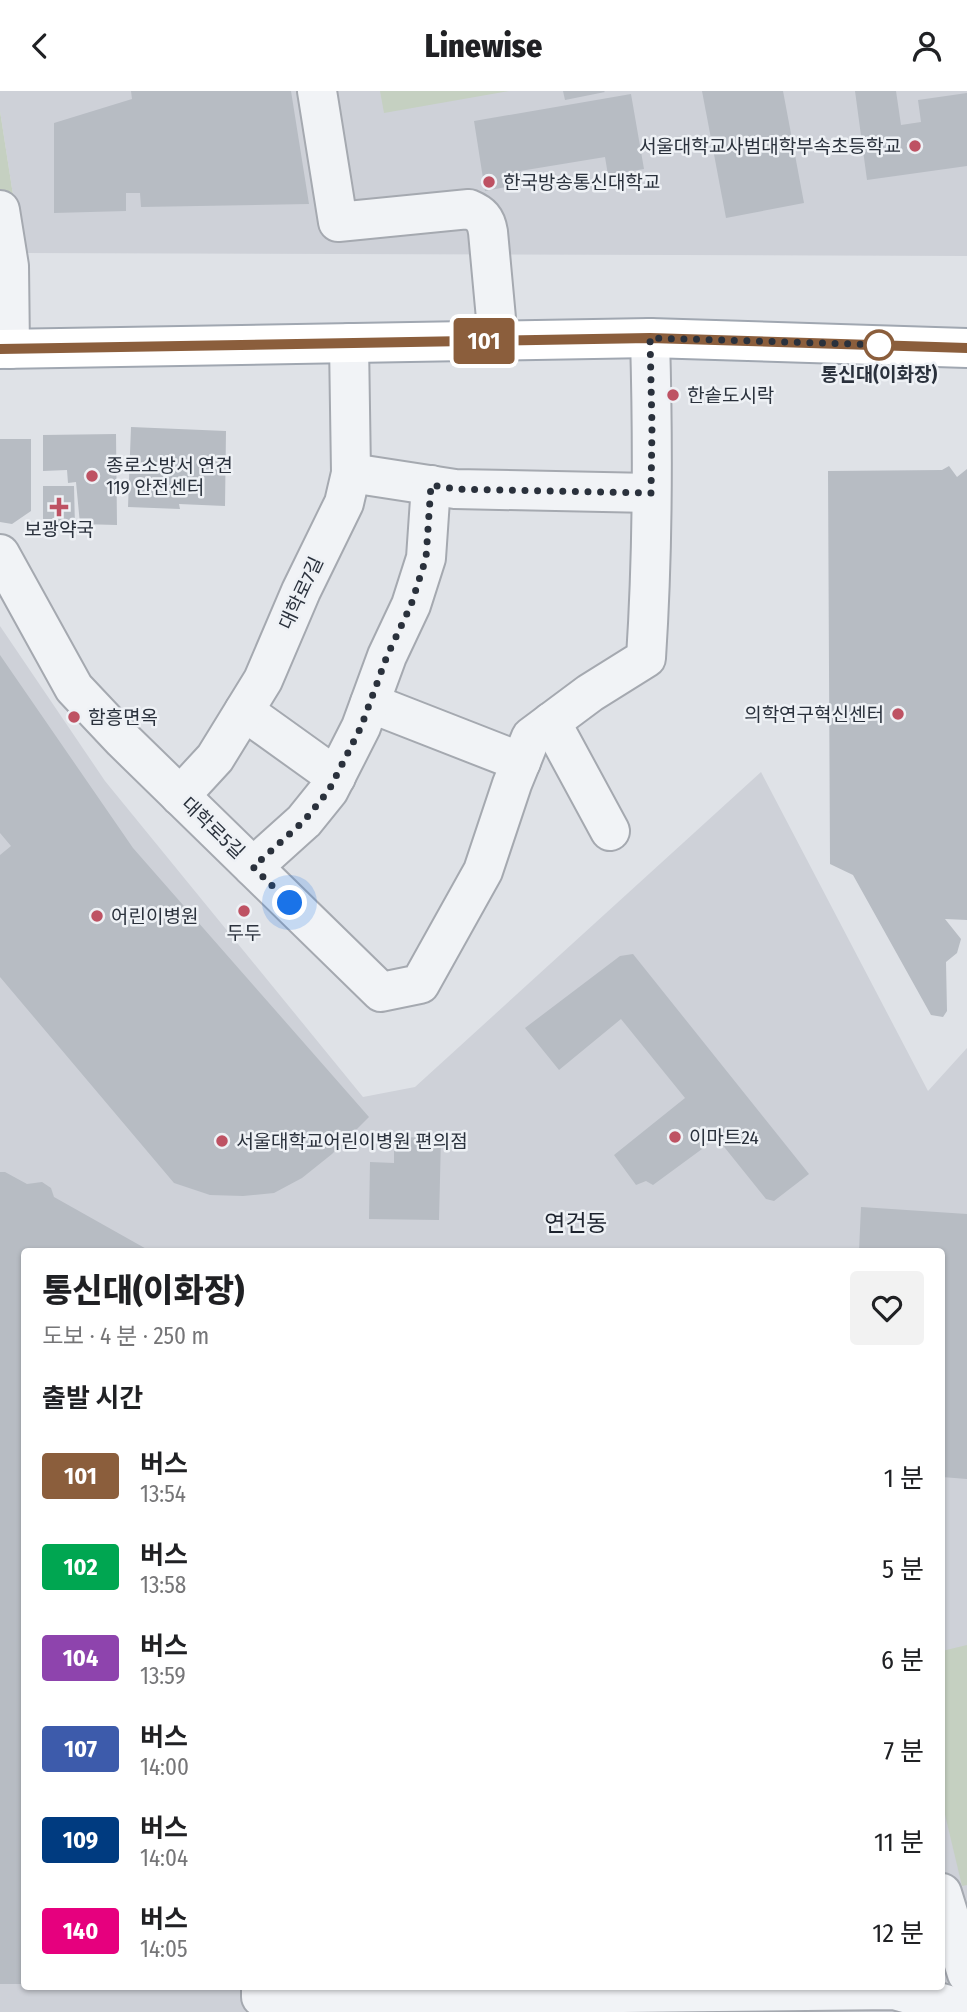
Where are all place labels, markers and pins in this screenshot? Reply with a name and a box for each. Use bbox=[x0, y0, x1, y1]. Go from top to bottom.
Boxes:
place label: 서울대학교사범대학부속초등학교 bbox=[639, 135, 901, 158]
marker: 서울대학교사범대학부속초등학교 bbox=[907, 138, 923, 154]
place label: 한국방송통신대학교 bbox=[503, 171, 660, 194]
marker: 한국방송통신대학교 bbox=[481, 174, 497, 190]
marker: 통신대(이화장) bbox=[864, 330, 894, 360]
place label: 통신대(이화장) bbox=[821, 363, 937, 386]
place label: 한솥도시락 bbox=[687, 384, 774, 407]
marker: 한솥도시락 bbox=[665, 387, 681, 403]
place label: 종로소방서 연견 119 안전센터 bbox=[106, 454, 233, 499]
marker: 종로소방서 연견 119 안전센터 bbox=[84, 468, 100, 484]
marker: 보광약국 bbox=[51, 499, 67, 515]
place label: 보광약국 bbox=[24, 518, 94, 541]
place label: 의학연구혁신센터 bbox=[744, 703, 884, 726]
place label: 함흥면옥 bbox=[88, 706, 158, 729]
marker: 의학연구혁신센터 bbox=[890, 706, 906, 722]
marker: 함흥면옥 bbox=[66, 709, 82, 725]
marker: 두두 bbox=[236, 903, 252, 919]
place label: 어린이병원 bbox=[111, 905, 198, 928]
marker: 어린이병원 bbox=[89, 908, 105, 924]
place label: 두두 bbox=[227, 922, 261, 945]
place label: 이마트24 bbox=[689, 1126, 759, 1149]
marker: 이마트24 bbox=[667, 1129, 683, 1145]
place label: 서울대학교어린이병원 편의점 bbox=[236, 1130, 468, 1153]
marker: 서울대학교어린이병원 편의점 bbox=[214, 1133, 230, 1149]

